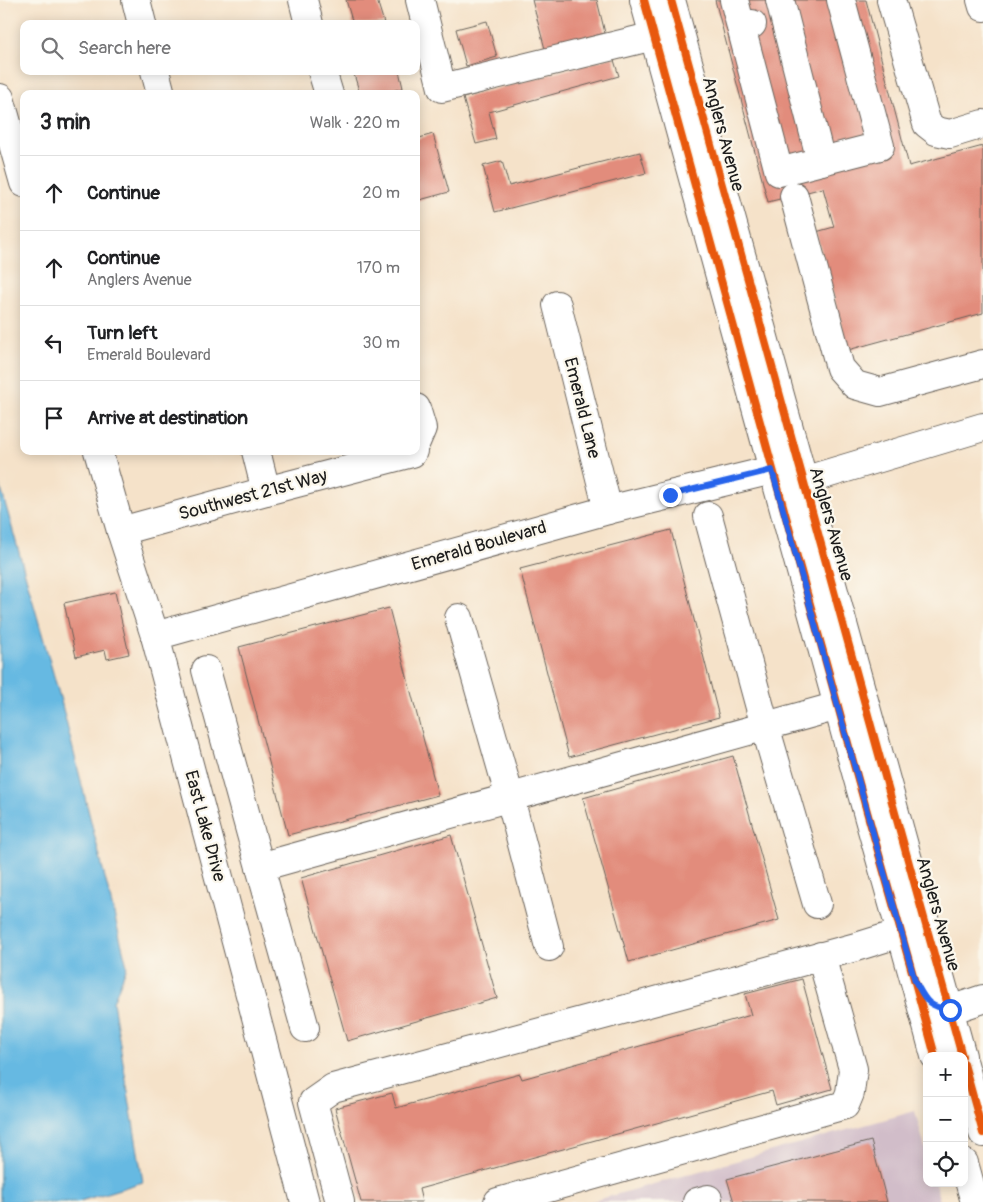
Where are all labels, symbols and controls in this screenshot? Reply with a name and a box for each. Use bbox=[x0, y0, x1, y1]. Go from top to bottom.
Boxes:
search box bbox=[20, 20, 420, 75]
icon: search bbox=[38, 34, 66, 62]
text: Search here bbox=[78, 36, 171, 60]
street label: Anglers Avenue bbox=[697, 74, 749, 194]
text: 3 min bbox=[40, 109, 90, 136]
text: Walk · 220 m bbox=[310, 113, 400, 133]
icon: ahead bbox=[40, 179, 68, 207]
text: Continue bbox=[87, 181, 160, 205]
text: 20 m bbox=[362, 183, 400, 203]
text: Continue bbox=[87, 246, 160, 270]
icon: ahead bbox=[40, 254, 68, 282]
text: 170 m bbox=[357, 258, 400, 278]
text: Anglers Avenue bbox=[87, 270, 192, 290]
text: Turn left bbox=[87, 321, 157, 345]
icon: left bbox=[40, 329, 68, 357]
text: 30 m bbox=[362, 333, 400, 353]
text: Emerald Boulevard bbox=[87, 345, 211, 365]
street label: Emerald Lane bbox=[558, 355, 606, 461]
icon: arrive bbox=[40, 404, 68, 432]
text: Arrive at destination bbox=[87, 406, 248, 430]
street label: Southwest 21st Way bbox=[176, 464, 330, 526]
street label: Anglers Avenue bbox=[804, 464, 858, 584]
route end bbox=[659, 484, 682, 507]
street label: Emerald Boulevard bbox=[409, 516, 549, 576]
street label: East Lake Drive bbox=[179, 768, 231, 884]
street label: Anglers Avenue bbox=[911, 854, 965, 974]
route start bbox=[939, 999, 962, 1022]
map controls bbox=[923, 1052, 968, 1187]
button: + bbox=[923, 1052, 968, 1097]
button: − bbox=[923, 1097, 968, 1142]
button: locate bbox=[923, 1142, 968, 1187]

